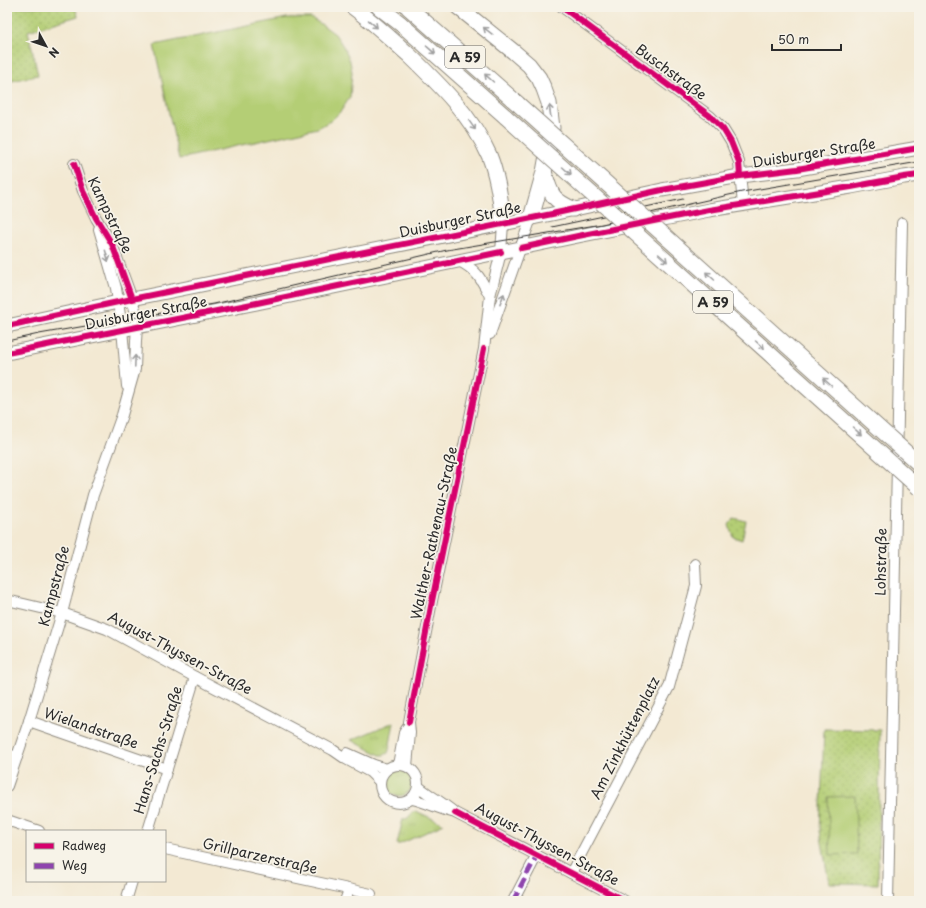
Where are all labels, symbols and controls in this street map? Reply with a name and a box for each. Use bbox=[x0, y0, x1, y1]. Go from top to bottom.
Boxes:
one-way arrow bbox=[368, 19, 378, 28]
north arrow bbox=[26, 26, 66, 66]
scale bar bbox=[772, 26, 841, 52]
one-way arrow bbox=[483, 27, 494, 35]
text: 50 m bbox=[778, 30, 809, 48]
street label: Buschstraße bbox=[631, 39, 711, 105]
text: N bbox=[45, 44, 63, 62]
one-way arrow bbox=[425, 45, 435, 54]
road number: A 59 bbox=[445, 46, 485, 68]
one-way arrow bbox=[484, 73, 494, 83]
one-way arrow bbox=[546, 105, 554, 118]
one-way arrow bbox=[468, 120, 476, 131]
street label: Duisburger Straße bbox=[751, 132, 877, 173]
one-way arrow bbox=[561, 166, 571, 175]
street label: Kampstraße bbox=[83, 173, 138, 257]
street label: Duisburger Straße bbox=[397, 196, 523, 243]
one-way arrow bbox=[104, 249, 111, 262]
one-way arrow bbox=[658, 253, 668, 262]
one-way arrow bbox=[705, 271, 715, 281]
street label: Duisburger Straße bbox=[83, 290, 209, 335]
road number: A 59 bbox=[693, 291, 733, 313]
one-way arrow bbox=[499, 294, 507, 306]
one-way arrow bbox=[755, 340, 765, 349]
one-way arrow bbox=[131, 355, 139, 368]
one-way arrow bbox=[822, 377, 833, 386]
one-way arrow bbox=[851, 427, 862, 436]
street label: Walther-Rathenau-Straße bbox=[405, 444, 462, 621]
street label: Lohstraße bbox=[869, 528, 892, 596]
street label: Kampstraße bbox=[33, 543, 74, 629]
street label: August-Thyssen-Straße bbox=[104, 606, 256, 699]
street label: Am Zinkhüttenplatz bbox=[585, 673, 665, 803]
street label: Hans-Sachs-Straße bbox=[128, 683, 187, 816]
street label: Wielandstraße bbox=[41, 702, 141, 754]
street label: August-Thyssen-Straße bbox=[471, 797, 623, 890]
legend bbox=[26, 830, 166, 882]
street label: Grillparzerstraße bbox=[201, 832, 320, 879]
text: Radweg bbox=[62, 836, 106, 854]
text: Weg bbox=[62, 856, 87, 874]

